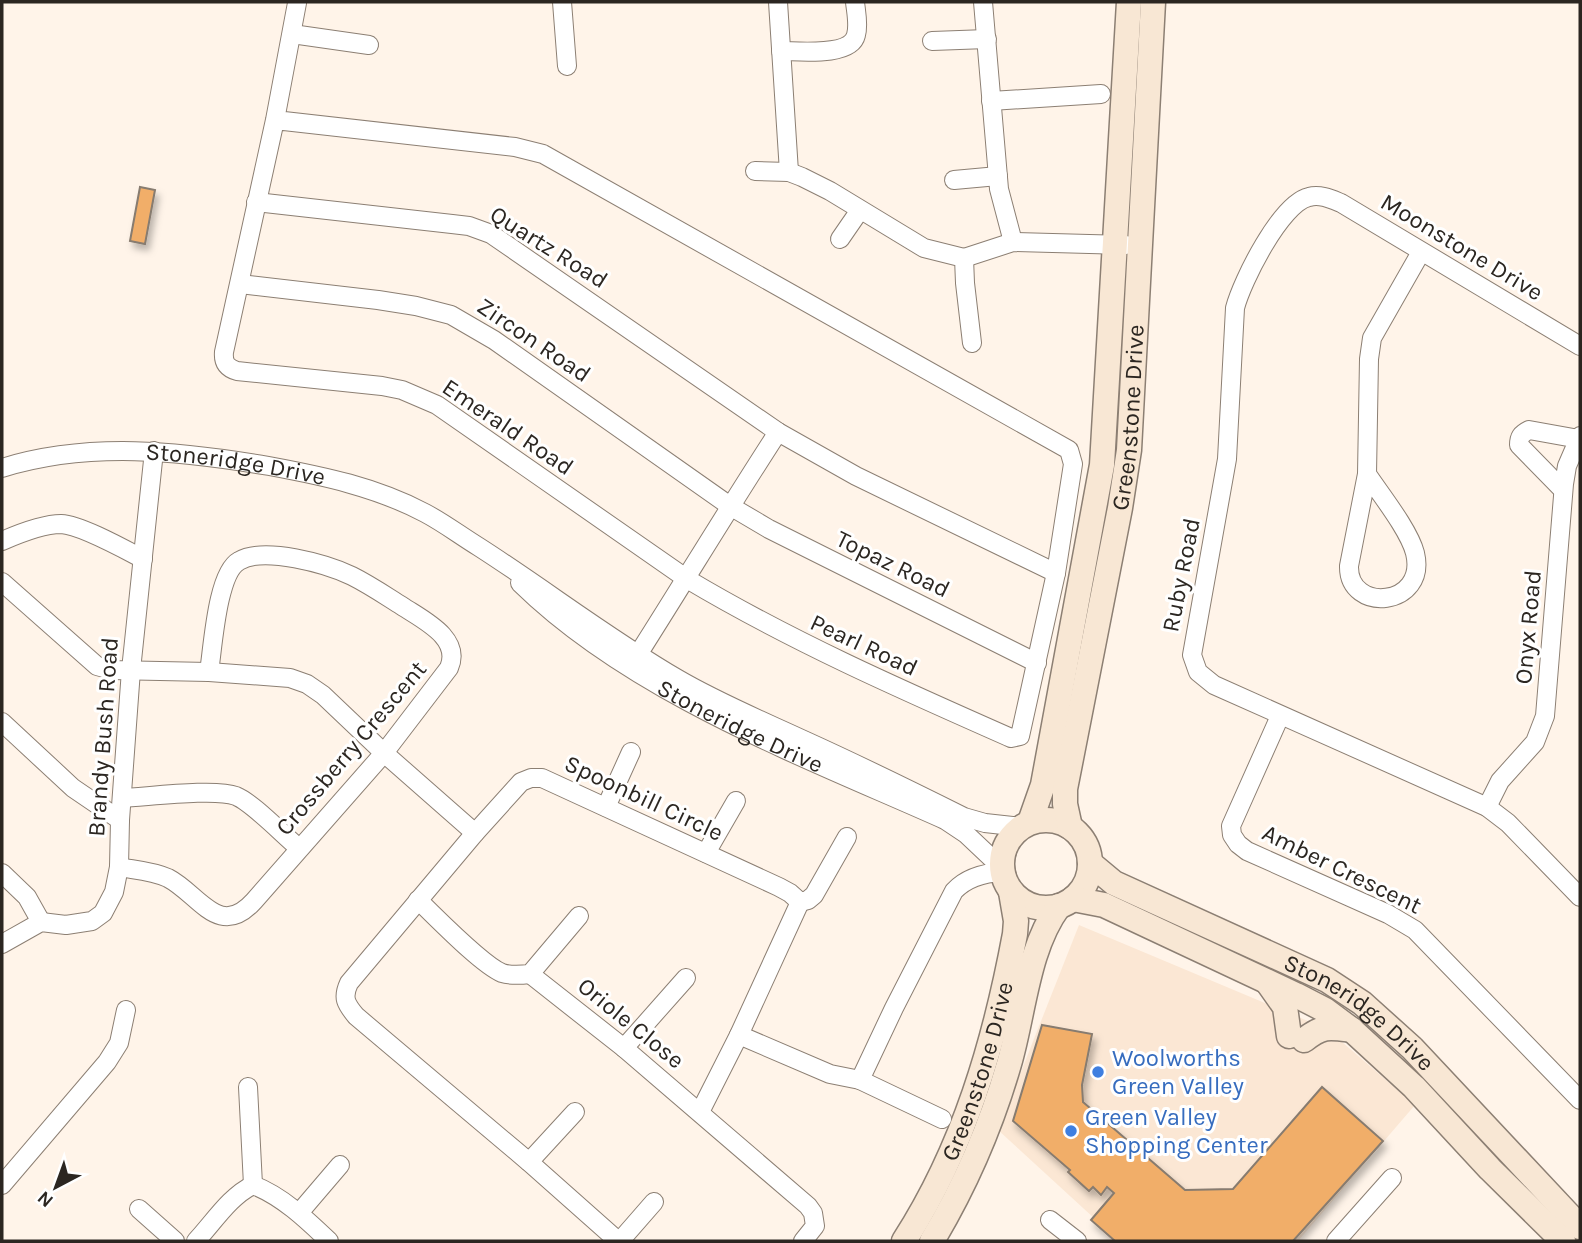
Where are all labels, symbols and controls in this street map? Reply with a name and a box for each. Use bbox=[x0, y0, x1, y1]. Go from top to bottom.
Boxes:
street label: Moonstone Drive bbox=[1376, 188, 1548, 306]
street label: Quartz Road bbox=[485, 200, 613, 294]
street label: Zircon Road bbox=[472, 292, 596, 388]
street label: Greenstone Drive bbox=[1106, 324, 1150, 512]
street label: Emerald Road bbox=[437, 373, 579, 481]
street label: Stoneridge Drive bbox=[145, 438, 328, 491]
street label: Ruby Road bbox=[1156, 516, 1206, 634]
street label: Topaz Road bbox=[832, 524, 954, 604]
street label: Onyx Road bbox=[1509, 569, 1547, 685]
street label: Pearl Road bbox=[806, 608, 922, 682]
street label: Brandy Bush Road bbox=[82, 636, 124, 838]
street label: Crossberry Crescent bbox=[270, 655, 432, 841]
street label: Stoneridge Drive bbox=[652, 673, 827, 779]
street label: Spoonbill Circle bbox=[560, 749, 728, 847]
street label: Amber Crescent bbox=[1258, 818, 1426, 920]
street label: Stoneridge Drive bbox=[1279, 948, 1440, 1077]
street label: Oriole Close bbox=[572, 972, 690, 1074]
street label: Greenstone Drive bbox=[935, 979, 1019, 1165]
place label: Woolworths Green Valley bbox=[1112, 1044, 1244, 1100]
marker: Woolworths Green Valley bbox=[1090, 1064, 1106, 1080]
place label: Green Valley Shopping Center bbox=[1085, 1103, 1268, 1159]
marker: Green Valley Shopping Center bbox=[1063, 1123, 1079, 1139]
north arrow bbox=[21, 1152, 91, 1222]
text: N bbox=[33, 1186, 58, 1212]

